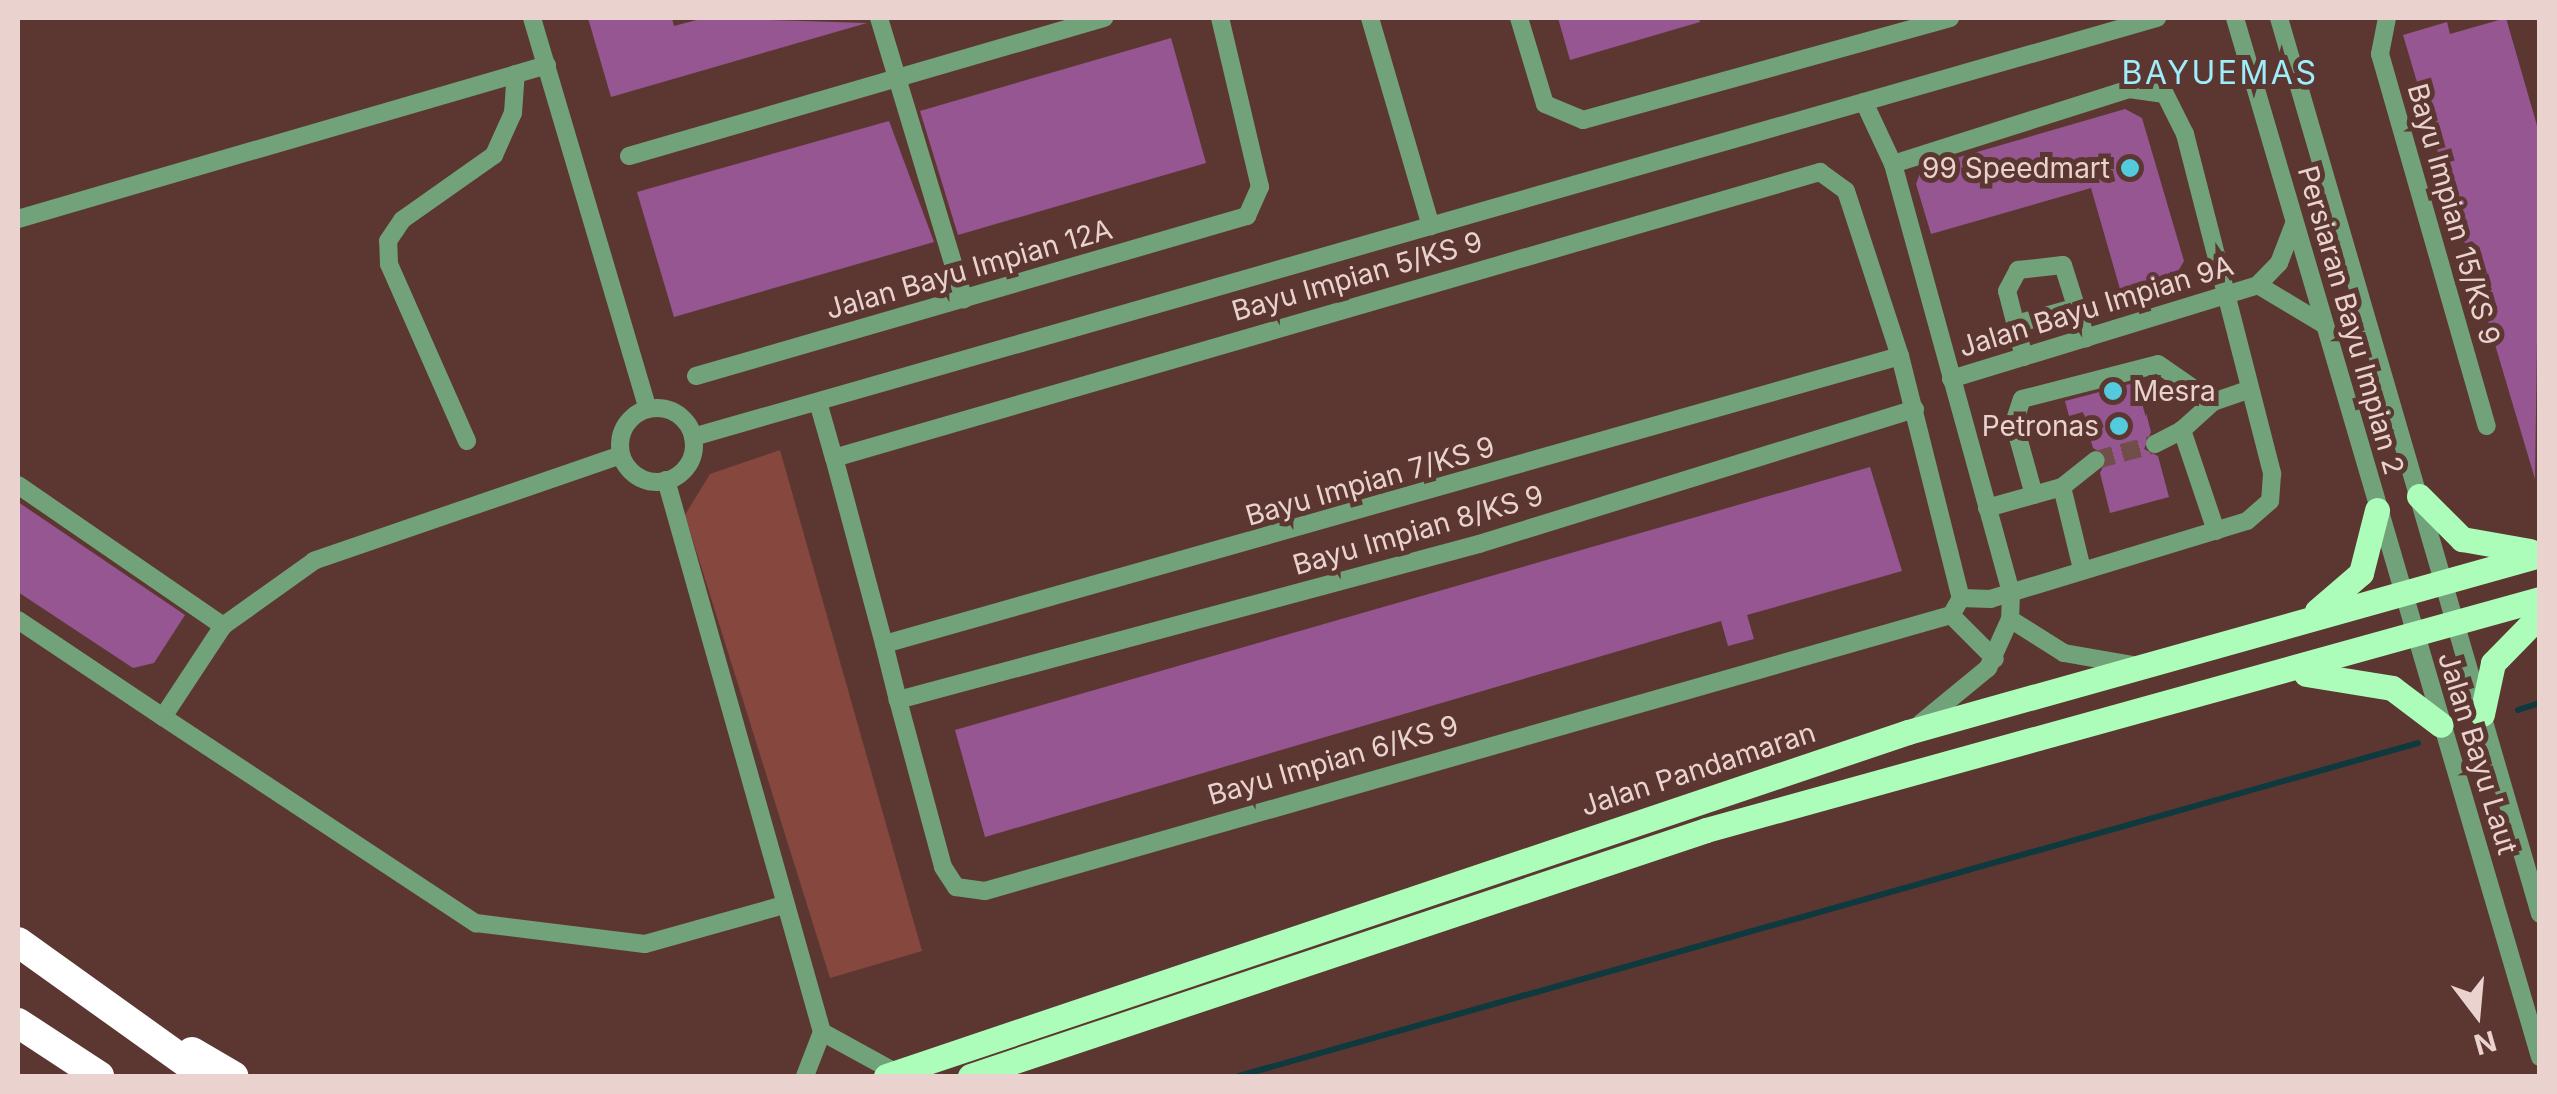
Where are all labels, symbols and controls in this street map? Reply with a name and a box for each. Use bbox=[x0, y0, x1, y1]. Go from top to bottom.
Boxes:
district label: BAYUEMAS bbox=[2122, 54, 2318, 92]
street label: Bayu Impian 15/KS 9 bbox=[2401, 80, 2507, 348]
place label: 99 Speedmart bbox=[1922, 151, 2110, 185]
marker: 99 Speedmart bbox=[2119, 157, 2141, 179]
street label: Persiaran Bayu Impian 2 bbox=[2291, 162, 2411, 478]
street label: Jalan Bayu Impian 12A bbox=[822, 212, 1116, 326]
street label: Bayu Impian 5/KS 9 bbox=[1228, 224, 1486, 328]
street label: Jalan Bayu Impian 9A bbox=[1955, 248, 2237, 364]
place label: Mesra bbox=[2133, 374, 2216, 408]
marker: Mesra bbox=[2102, 380, 2124, 402]
place label: Petronas bbox=[1982, 409, 2099, 443]
marker: Petronas bbox=[2108, 415, 2130, 437]
street label: Bayu Impian 7/KS 9 bbox=[1242, 429, 1498, 533]
street label: Bayu Impian 8/KS 9 bbox=[1289, 478, 1547, 582]
street label: Jalan Bayu Laut bbox=[2431, 648, 2525, 858]
street label: Bayu Impian 6/KS 9 bbox=[1204, 708, 1462, 812]
street label: Jalan Pandamaran bbox=[1576, 715, 1820, 823]
north arrow bbox=[2427, 964, 2527, 1064]
text: N bbox=[2470, 1024, 2500, 1062]

